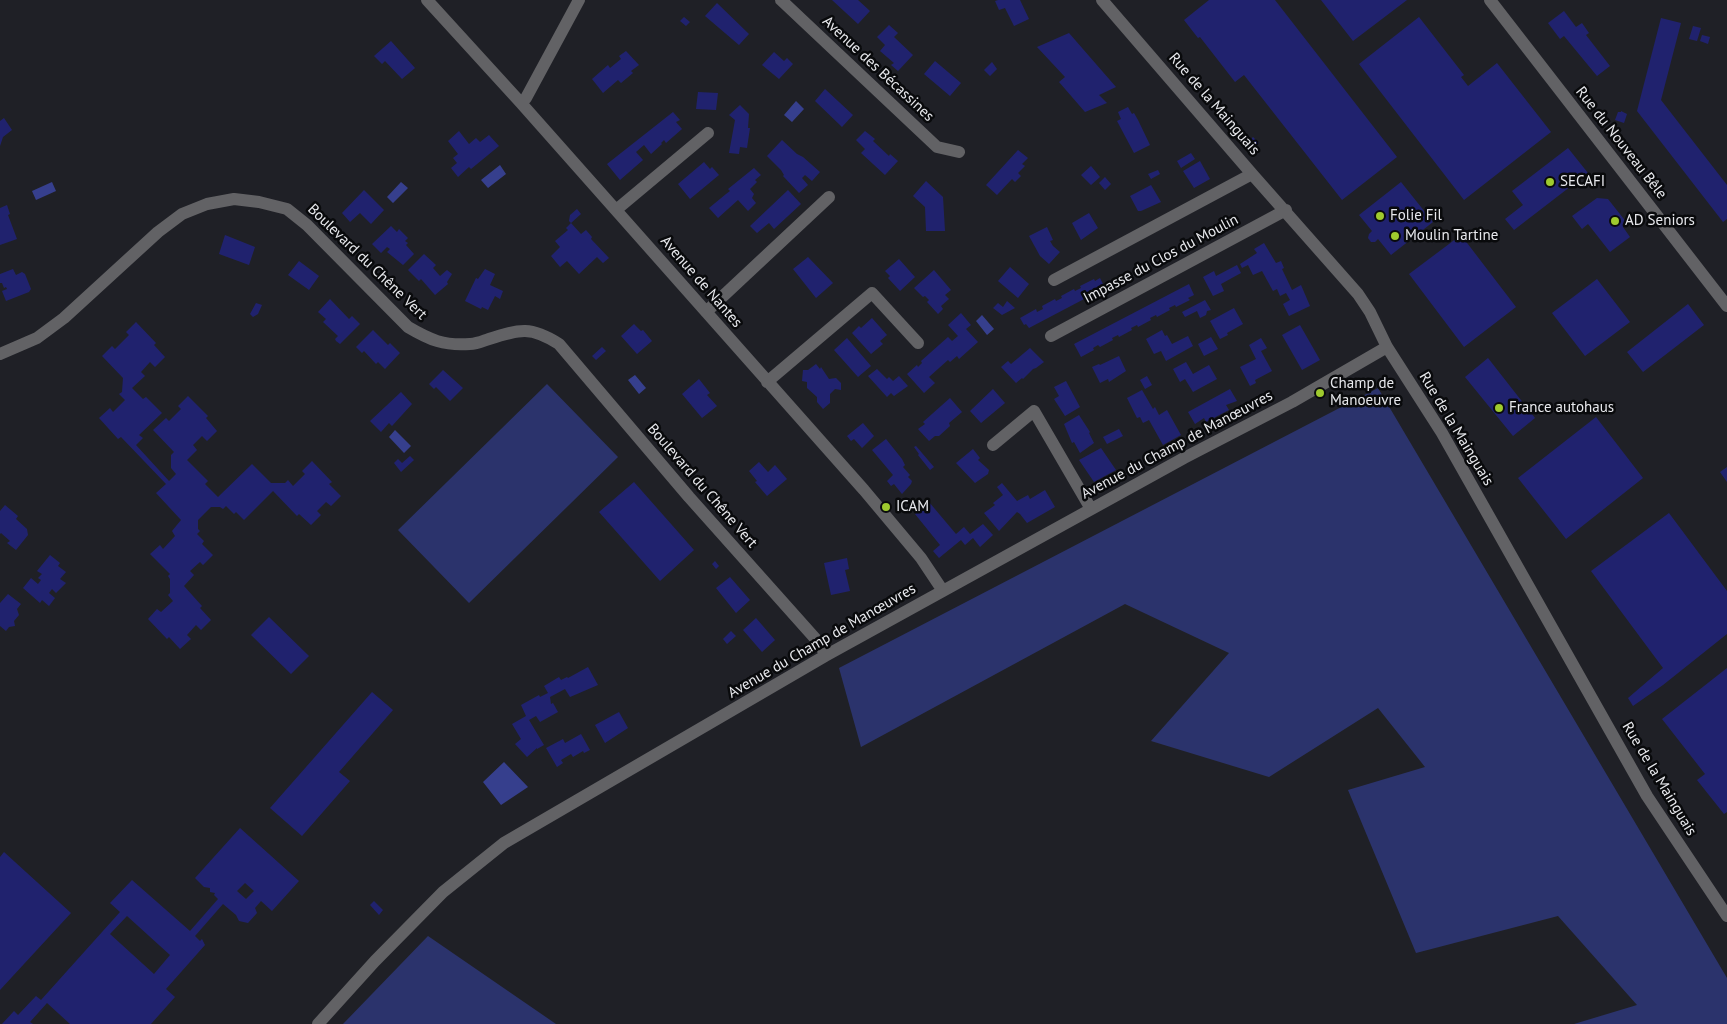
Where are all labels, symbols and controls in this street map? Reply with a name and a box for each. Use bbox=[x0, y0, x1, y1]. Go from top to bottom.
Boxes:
street label: Avenue des Bécassines bbox=[818, 13, 938, 125]
street label: Rue de la Mainguais bbox=[1165, 49, 1263, 159]
street label: Rue du Nouveau Bêle bbox=[1572, 83, 1670, 203]
place label: SECAFI bbox=[1560, 173, 1605, 191]
marker: SECAFI bbox=[1544, 176, 1556, 188]
street label: Boulevard du Chêne Vert bbox=[304, 200, 430, 324]
place label: Folie Fil bbox=[1390, 207, 1442, 225]
marker: Folie Fil bbox=[1374, 210, 1386, 222]
street label: Impasse du Clos du Moulin bbox=[1081, 211, 1241, 307]
place label: AD Seniors bbox=[1625, 212, 1695, 230]
marker: AD Seniors bbox=[1609, 215, 1621, 227]
place label: Moulin Tartine bbox=[1405, 227, 1498, 245]
marker: Moulin Tartine bbox=[1389, 230, 1401, 242]
street label: Avenue de Nantes bbox=[656, 233, 746, 331]
street label: Rue de la Mainguais bbox=[1415, 369, 1497, 489]
place label: Champ de Manoeuvre bbox=[1330, 375, 1401, 410]
street label: Avenue du Champ de Manœuvres bbox=[1078, 387, 1276, 503]
marker: Champ de Manoeuvre bbox=[1314, 387, 1326, 399]
place label: France autohaus bbox=[1509, 399, 1614, 417]
marker: France autohaus bbox=[1493, 402, 1505, 414]
street label: Boulevard du Chêne Vert bbox=[643, 420, 761, 552]
place label: ICAM bbox=[896, 498, 929, 516]
marker: ICAM bbox=[880, 501, 892, 513]
street label: Avenue du Champ de Manœuvres bbox=[725, 580, 919, 702]
street label: Rue de la Mainguais bbox=[1618, 719, 1700, 839]

